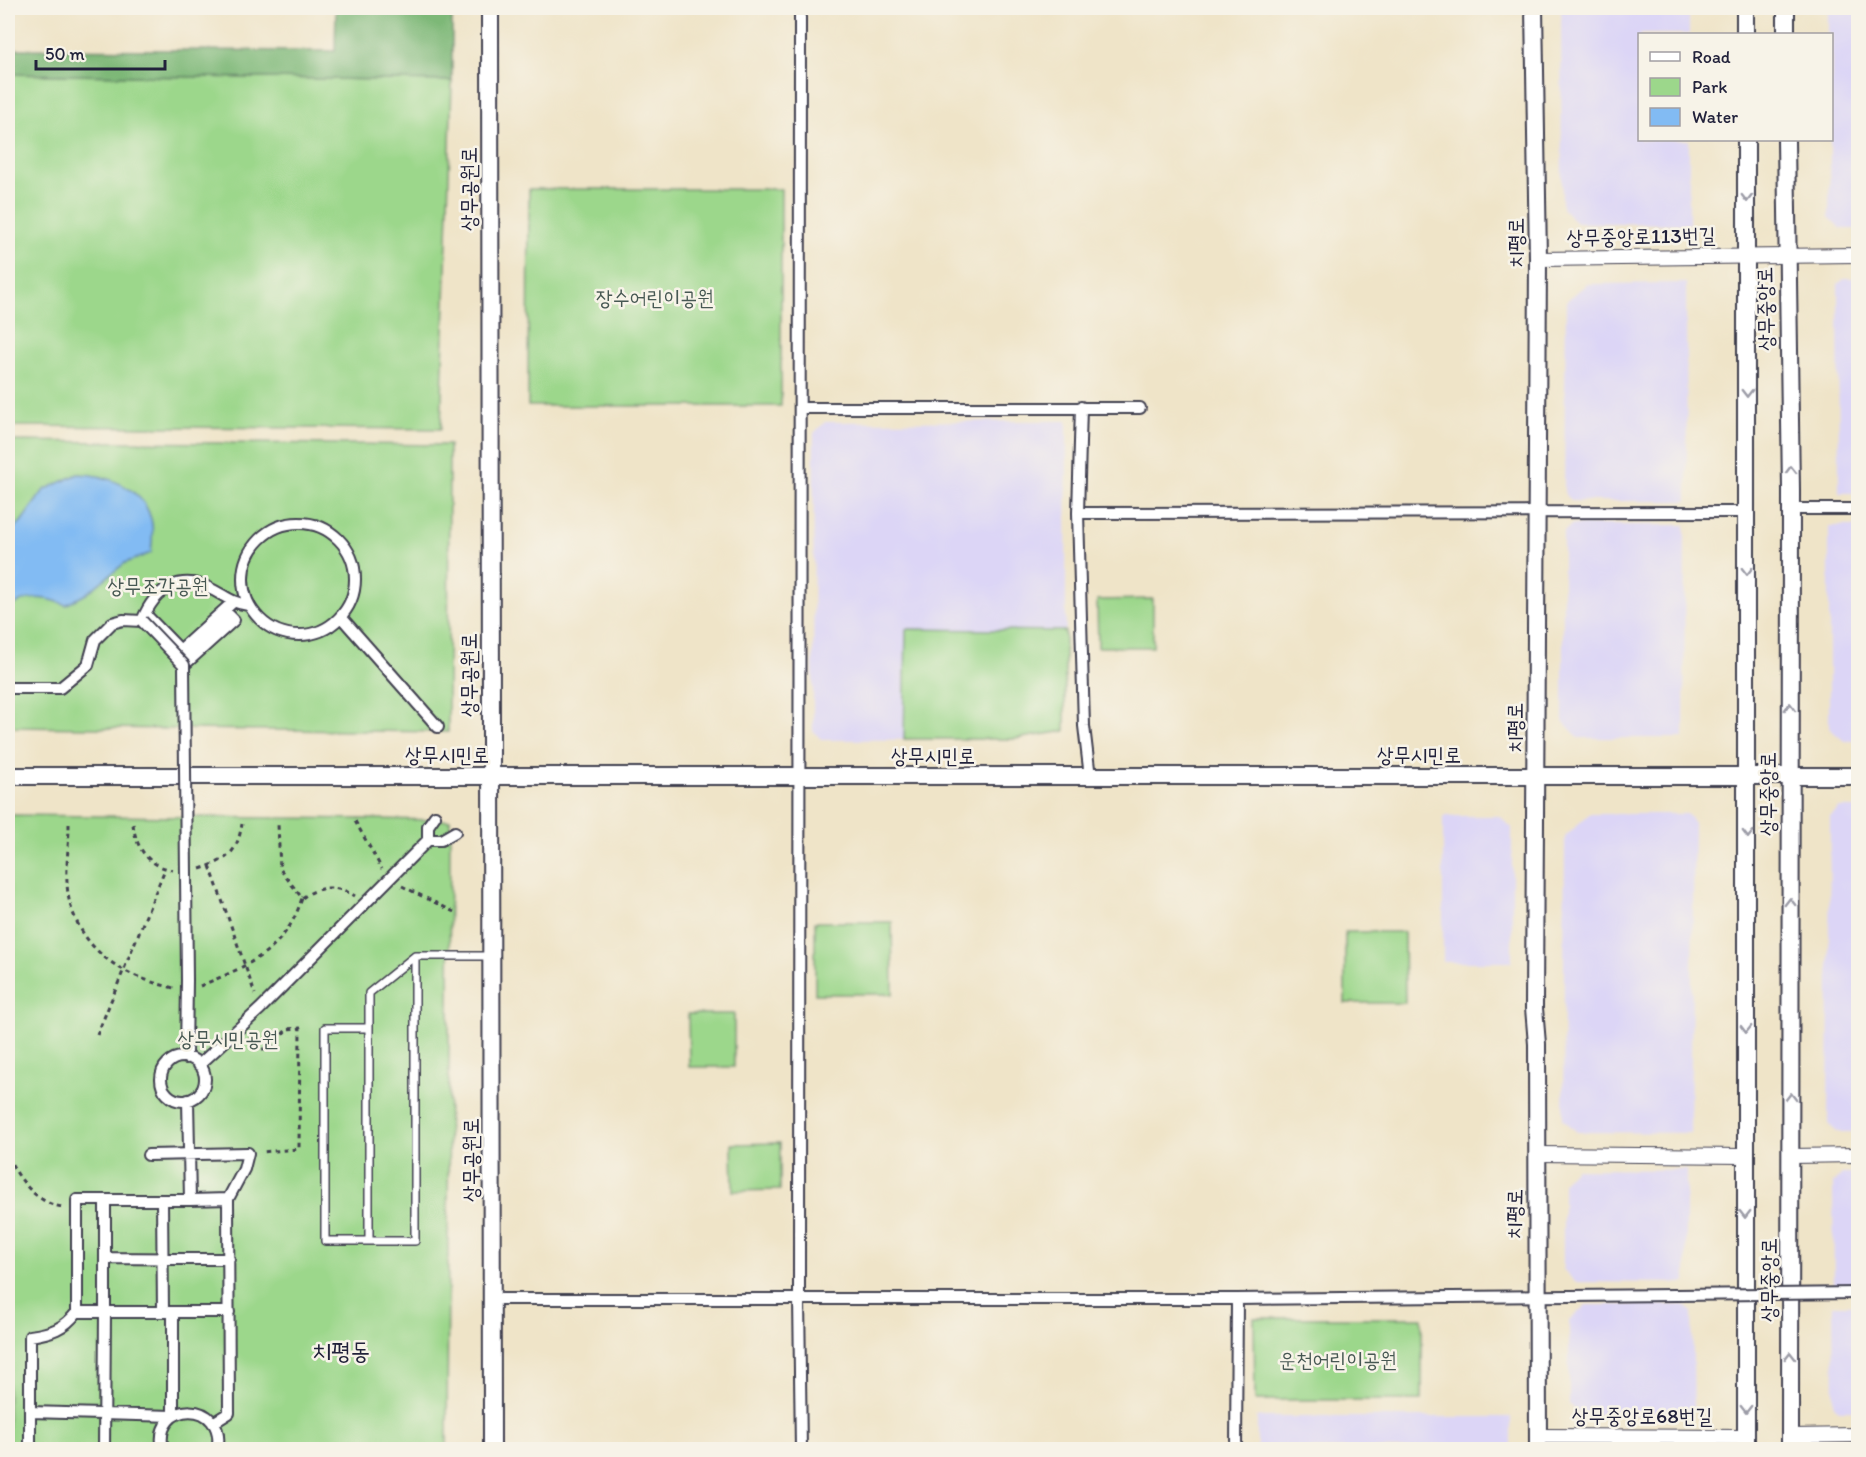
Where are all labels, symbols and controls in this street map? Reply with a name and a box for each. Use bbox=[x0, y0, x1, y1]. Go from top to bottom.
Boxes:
scale bar bbox=[36, 33, 165, 71]
legend bbox=[1638, 33, 1833, 141]
text: 50 m bbox=[45, 43, 85, 65]
text: Road bbox=[1692, 46, 1731, 68]
text: Park bbox=[1692, 76, 1727, 98]
text: Water bbox=[1692, 106, 1738, 128]
street label: 상무공원로 bbox=[456, 147, 481, 231]
one-way arrow bbox=[1740, 193, 1753, 202]
street label: 치평로 bbox=[1503, 218, 1528, 268]
street label: 상무중앙로113번길 bbox=[1566, 222, 1716, 250]
street label: 상무중앙로 bbox=[1752, 267, 1778, 351]
park label: 장수어린이공원 bbox=[596, 285, 714, 310]
one-way arrow bbox=[1741, 388, 1753, 397]
one-way arrow bbox=[1785, 466, 1797, 475]
one-way arrow bbox=[1741, 566, 1753, 575]
park label: 상무조각공원 bbox=[107, 573, 209, 598]
street label: 상무공원로 bbox=[456, 633, 481, 717]
street label: 치평로 bbox=[1502, 703, 1527, 753]
one-way arrow bbox=[1784, 703, 1796, 712]
street label: 상무시민로 bbox=[405, 742, 489, 767]
street label: 상무시민로 bbox=[1377, 742, 1461, 767]
street label: 상무시민로 bbox=[891, 743, 975, 768]
street label: 상무중앙로 bbox=[1755, 752, 1780, 836]
one-way arrow bbox=[1742, 830, 1754, 839]
one-way arrow bbox=[1784, 898, 1796, 907]
one-way arrow bbox=[1740, 1025, 1752, 1034]
park label: 상무시민공원 bbox=[177, 1026, 279, 1051]
one-way arrow bbox=[1785, 1093, 1797, 1102]
street label: 상무공원로 bbox=[458, 1118, 483, 1202]
street label: 치평로 bbox=[1501, 1188, 1527, 1240]
one-way arrow bbox=[1739, 1210, 1751, 1219]
street label: 상무중앙로 bbox=[1756, 1238, 1781, 1322]
district label: 치평동 bbox=[312, 1336, 370, 1365]
park label: 운천어린이공원 bbox=[1279, 1347, 1397, 1372]
one-way arrow bbox=[1784, 1352, 1796, 1361]
street label: 상무중앙로68번길 bbox=[1572, 1403, 1713, 1428]
one-way arrow bbox=[1740, 1405, 1752, 1414]

